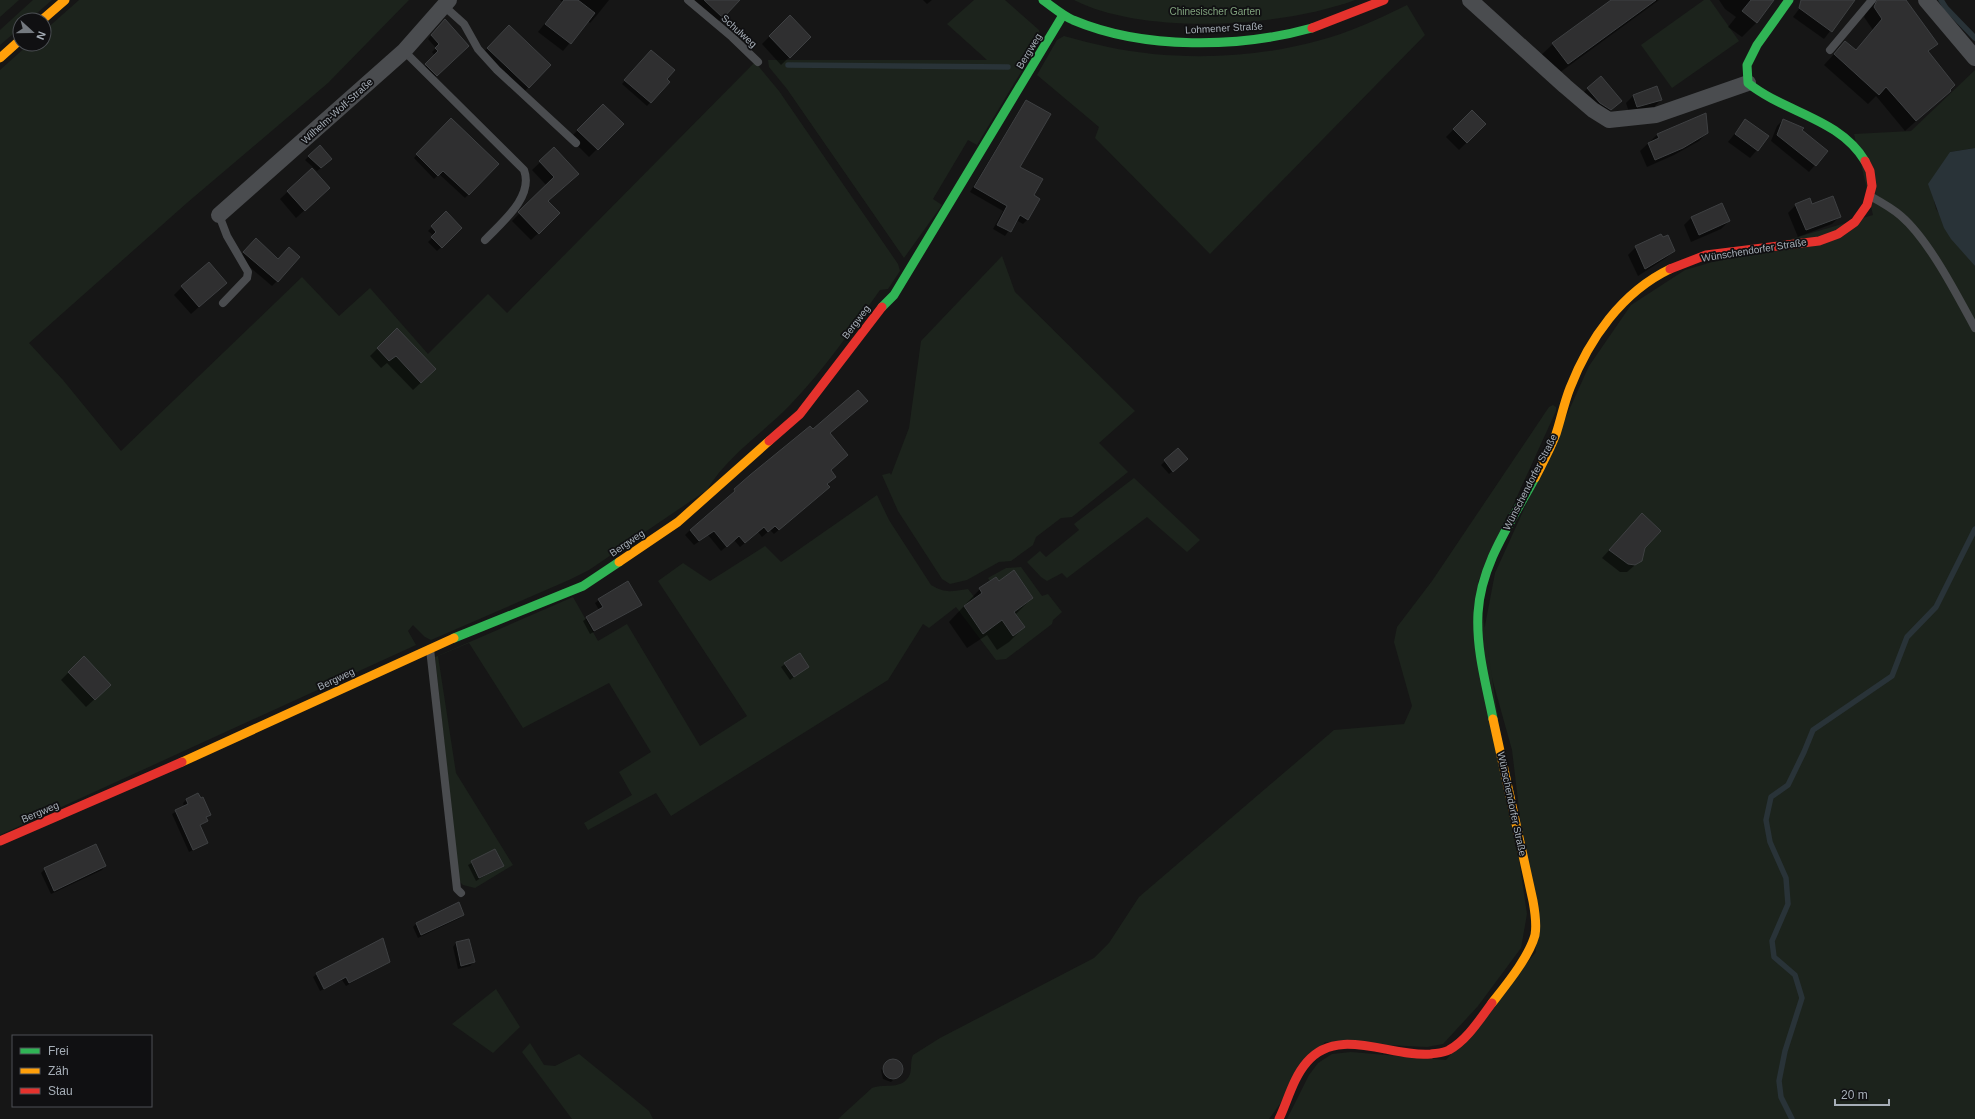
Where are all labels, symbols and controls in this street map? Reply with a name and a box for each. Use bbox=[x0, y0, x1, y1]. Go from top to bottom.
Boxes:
park label: Chinesischer Garten bbox=[1169, 6, 1261, 17]
north arrow bbox=[12, 12, 52, 52]
street label: Schulweg bbox=[719, 12, 759, 50]
street label: Lohmener Straße bbox=[1185, 20, 1264, 36]
text: N bbox=[34, 30, 48, 41]
street label: Bergweg bbox=[1014, 31, 1044, 71]
street label: Wilhelm-Wolf-Straße bbox=[299, 76, 375, 146]
street label: Wünschendorfer Straße bbox=[1701, 236, 1808, 264]
street label: Bergweg bbox=[840, 303, 872, 341]
street label: Wünschendorfer Straße bbox=[1501, 432, 1559, 532]
street label: Bergweg bbox=[608, 527, 646, 559]
street label: Bergweg bbox=[316, 666, 356, 692]
street label: Wünschendorfer Straße bbox=[1496, 751, 1529, 857]
street label: Bergweg bbox=[20, 799, 60, 825]
legend bbox=[12, 1035, 152, 1107]
text: Frei bbox=[48, 1044, 69, 1058]
text: Zäh bbox=[48, 1064, 69, 1078]
scale bar bbox=[1835, 1081, 1889, 1107]
text: Stau bbox=[48, 1084, 73, 1098]
text: 20 m bbox=[1841, 1088, 1868, 1102]

